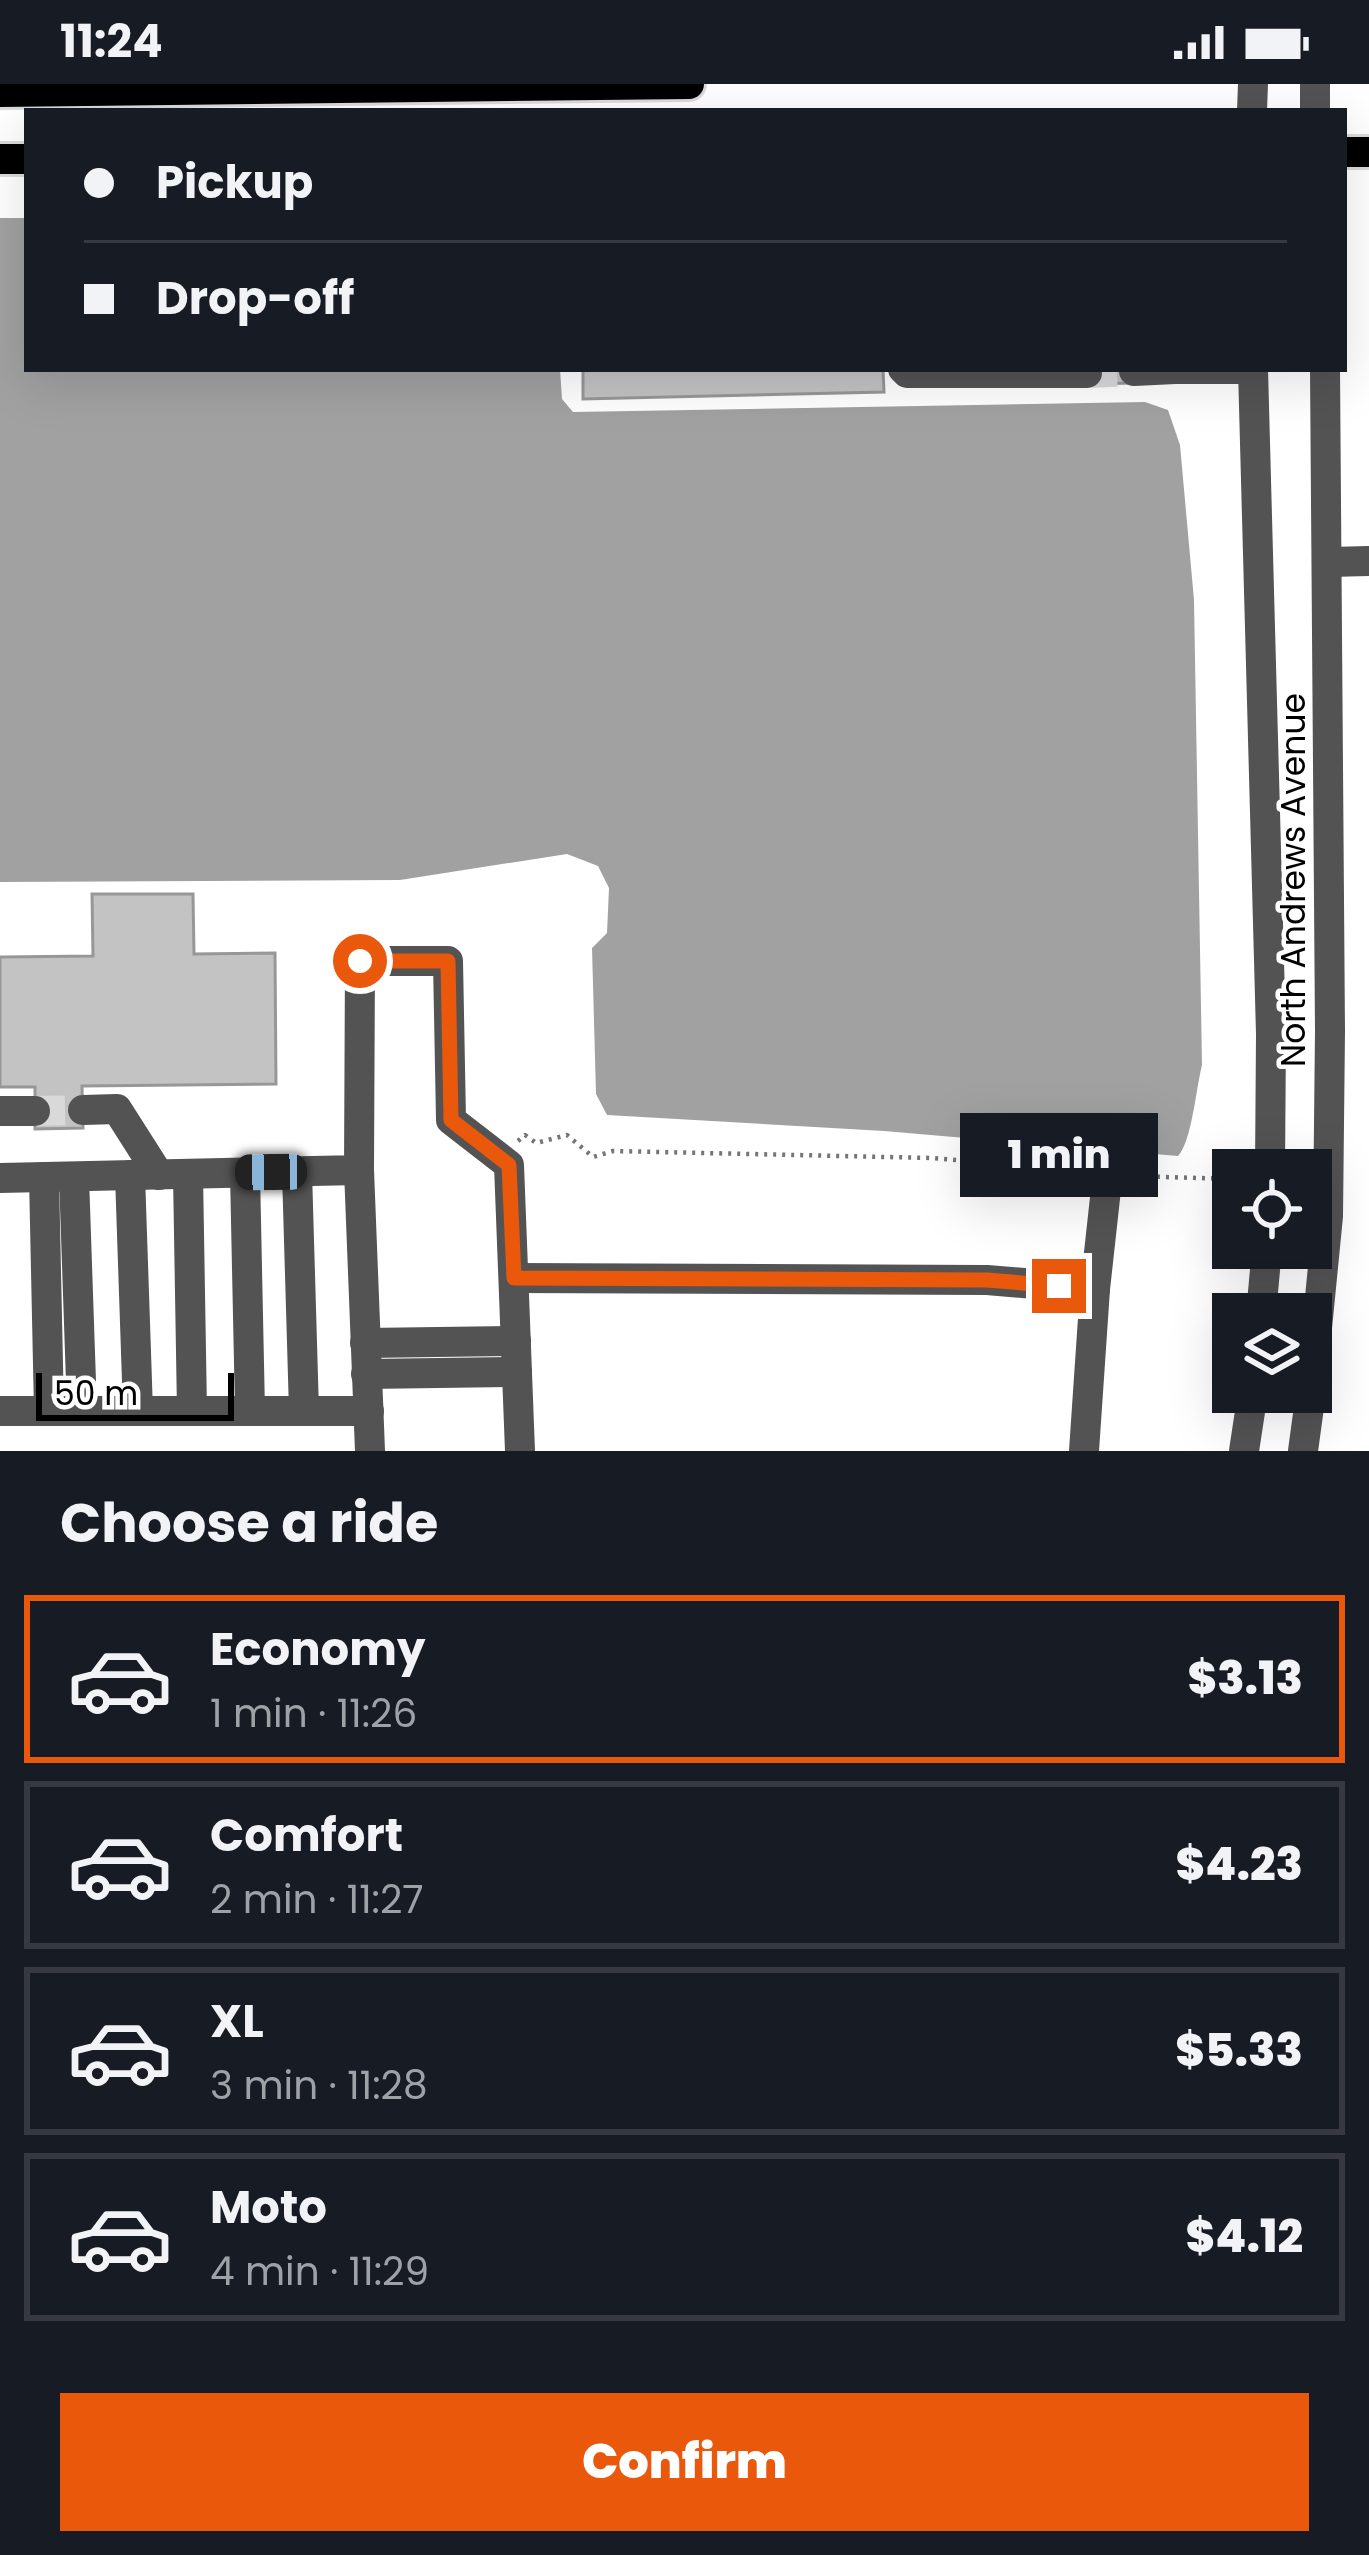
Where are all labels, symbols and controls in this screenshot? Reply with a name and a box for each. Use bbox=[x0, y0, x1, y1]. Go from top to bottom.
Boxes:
text: 11:24 bbox=[60, 10, 163, 73]
text: Pickup bbox=[156, 151, 313, 214]
text: Drop-off bbox=[156, 267, 354, 330]
street label: North Andrews Avenue bbox=[1270, 693, 1317, 1067]
route start bbox=[333, 934, 387, 988]
callout: 1 min bbox=[960, 1112, 1158, 1196]
text: 1 min bbox=[1008, 1127, 1110, 1182]
map controls bbox=[1212, 1149, 1332, 1413]
button: locate bbox=[1212, 1149, 1332, 1269]
car bbox=[235, 1153, 307, 1191]
route end bbox=[1032, 1259, 1086, 1313]
button: layers bbox=[1212, 1293, 1332, 1413]
scale bar bbox=[36, 1367, 234, 1420]
text: 50 m bbox=[54, 1370, 138, 1417]
text: Choose a ride bbox=[60, 1485, 438, 1561]
text: Economy bbox=[210, 1618, 425, 1681]
icon: car bbox=[66, 1625, 174, 1733]
text: $3.13 bbox=[1187, 1647, 1303, 1710]
text: 1 min · 11:26 bbox=[210, 1686, 417, 1741]
text: Comfort bbox=[210, 1804, 403, 1867]
icon: car bbox=[66, 1811, 174, 1919]
text: $4.23 bbox=[1176, 1833, 1303, 1896]
text: 2 min · 11:27 bbox=[210, 1872, 424, 1927]
text: XL bbox=[210, 1990, 264, 2053]
icon: car bbox=[66, 1997, 174, 2105]
text: $5.33 bbox=[1175, 2019, 1303, 2082]
text: 3 min · 11:28 bbox=[210, 2058, 428, 2113]
text: Moto bbox=[210, 2176, 327, 2239]
icon: car bbox=[66, 2183, 174, 2291]
text: $4.12 bbox=[1186, 2205, 1303, 2268]
text: 4 min · 11:29 bbox=[210, 2244, 429, 2299]
button: Confirm bbox=[60, 2393, 1309, 2531]

